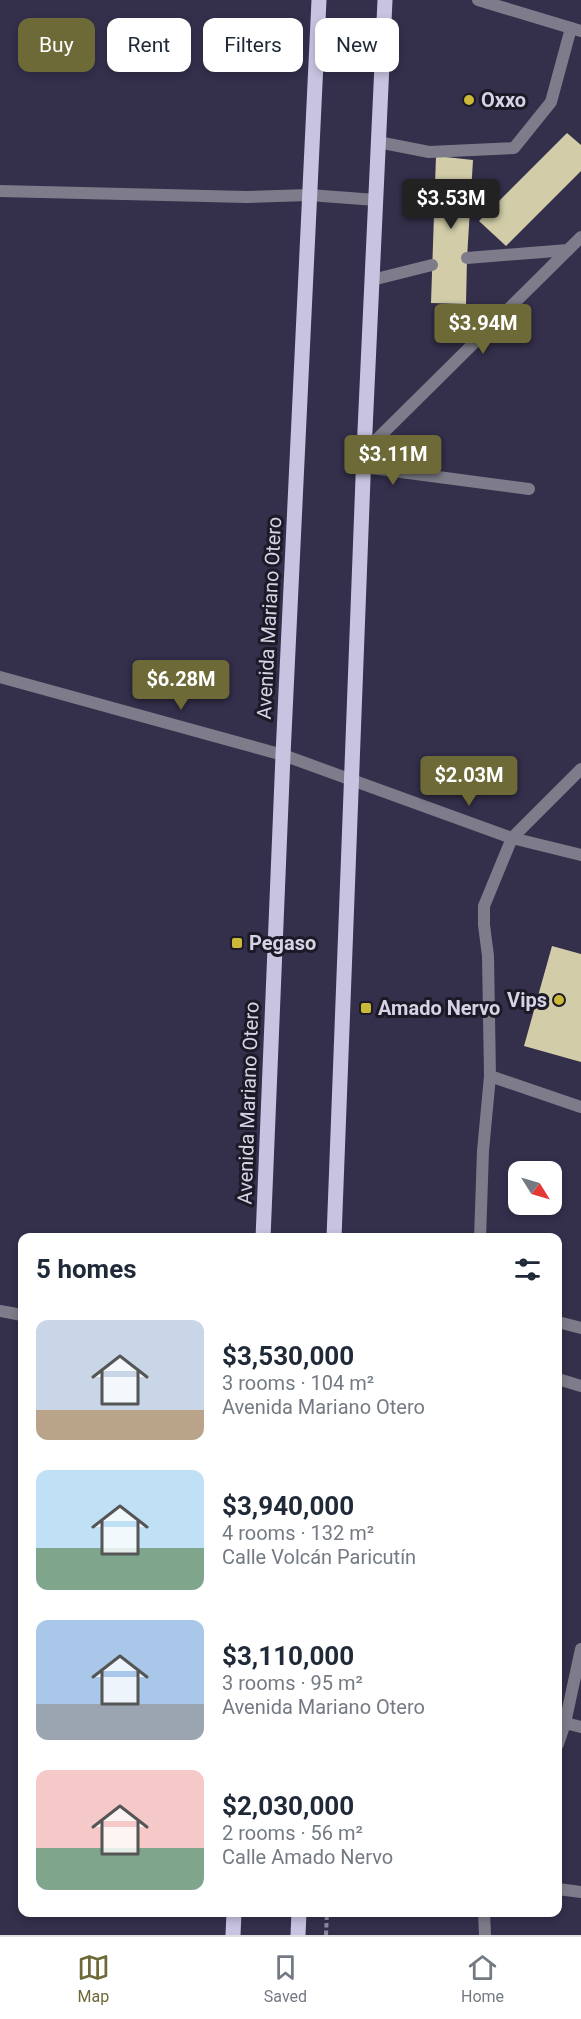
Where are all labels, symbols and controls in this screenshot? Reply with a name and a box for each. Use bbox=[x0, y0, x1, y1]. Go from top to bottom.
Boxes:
chip: Buy bbox=[18, 18, 95, 72]
chip: Rent bbox=[107, 18, 191, 72]
chip: Filters bbox=[203, 18, 303, 72]
chip: New bbox=[315, 18, 399, 72]
place label: Oxxo bbox=[481, 88, 526, 112]
marker: Oxxo bbox=[462, 93, 476, 107]
pin: $3.53M bbox=[402, 179, 500, 230]
text: $3.53M bbox=[416, 186, 486, 210]
pin: $3.94M bbox=[434, 304, 532, 355]
text: $3.94M bbox=[448, 311, 518, 335]
pin: $3.11M bbox=[344, 435, 442, 486]
text: $3.11M bbox=[358, 442, 428, 466]
street label: Avenida Mariano Otero bbox=[252, 516, 286, 720]
pin: $6.28M bbox=[132, 660, 230, 711]
text: $6.28M bbox=[146, 667, 216, 691]
pin: $2.03M bbox=[420, 756, 518, 807]
text: $2.03M bbox=[434, 763, 504, 787]
place label: Pegaso bbox=[249, 931, 316, 955]
marker: Pegaso bbox=[230, 936, 244, 950]
place label: Vips bbox=[507, 988, 547, 1012]
marker: Vips bbox=[552, 993, 566, 1007]
place label: Amado Nervo bbox=[378, 996, 500, 1020]
street label: Avenida Mariano Otero bbox=[232, 1001, 264, 1205]
marker: Amado Nervo bbox=[359, 1001, 373, 1015]
north arrow bbox=[508, 1161, 562, 1215]
map controls bbox=[508, 1161, 562, 1215]
icon: filters bbox=[511, 1253, 544, 1286]
text: 5 homes bbox=[36, 1254, 137, 1284]
text: $3,530,000 bbox=[222, 1341, 354, 1371]
icon: home bbox=[84, 1344, 156, 1416]
text: 3 rooms · 104 m² bbox=[222, 1371, 374, 1395]
text: Avenida Mariano Otero bbox=[222, 1395, 425, 1419]
text: $3,940,000 bbox=[222, 1491, 354, 1521]
icon: home bbox=[84, 1494, 156, 1566]
text: 4 rooms · 132 m² bbox=[222, 1521, 374, 1545]
text: Calle Volcán Paricutín bbox=[222, 1545, 416, 1569]
text: $3,110,000 bbox=[222, 1641, 354, 1671]
icon: home bbox=[84, 1644, 156, 1716]
text: 3 rooms · 95 m² bbox=[222, 1671, 363, 1695]
text: Avenida Mariano Otero bbox=[222, 1695, 425, 1719]
text: $2,030,000 bbox=[222, 1791, 354, 1821]
icon: home bbox=[84, 1794, 156, 1866]
text: 2 rooms · 56 m² bbox=[222, 1821, 363, 1845]
text: Calle Amado Nervo bbox=[222, 1845, 393, 1869]
tab: Map bbox=[77, 1951, 110, 2006]
tab: Saved bbox=[264, 1951, 307, 2006]
tab: Home bbox=[461, 1951, 504, 2006]

